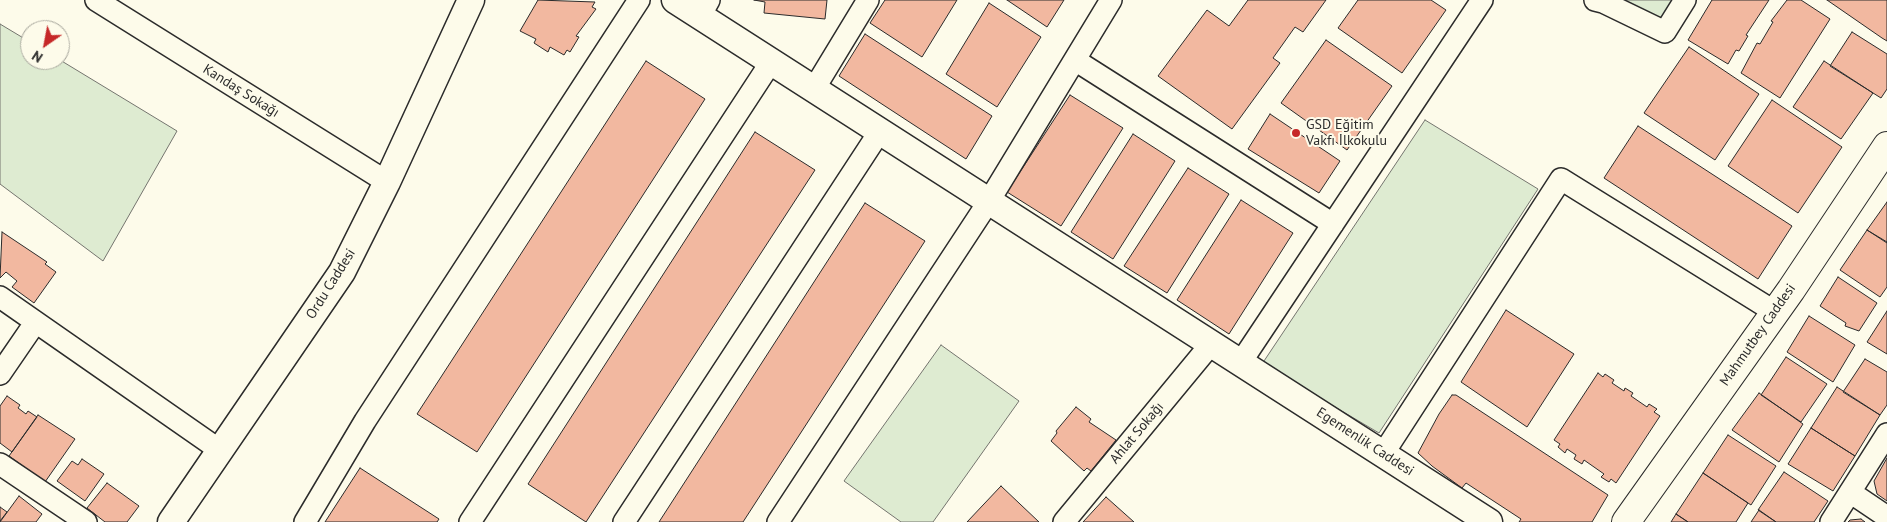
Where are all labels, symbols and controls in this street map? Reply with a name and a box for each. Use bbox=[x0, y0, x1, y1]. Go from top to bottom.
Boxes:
north arrow bbox=[20, 20, 70, 70]
text: N bbox=[29, 47, 46, 67]
street label: Kandaş Sokağı bbox=[200, 61, 282, 121]
place label: GSD Eğitim Vakfı İlkokulu bbox=[1306, 117, 1387, 150]
marker: GSD Eğitim Vakfı İlkokulu bbox=[1290, 127, 1302, 139]
street label: Ordu Caddesi bbox=[303, 246, 359, 322]
street label: Mahmutbey Caddesi bbox=[1717, 281, 1799, 389]
street label: Ahlat Sokağı bbox=[1106, 399, 1168, 467]
street label: Egemenlik Caddesi bbox=[1313, 404, 1417, 480]

